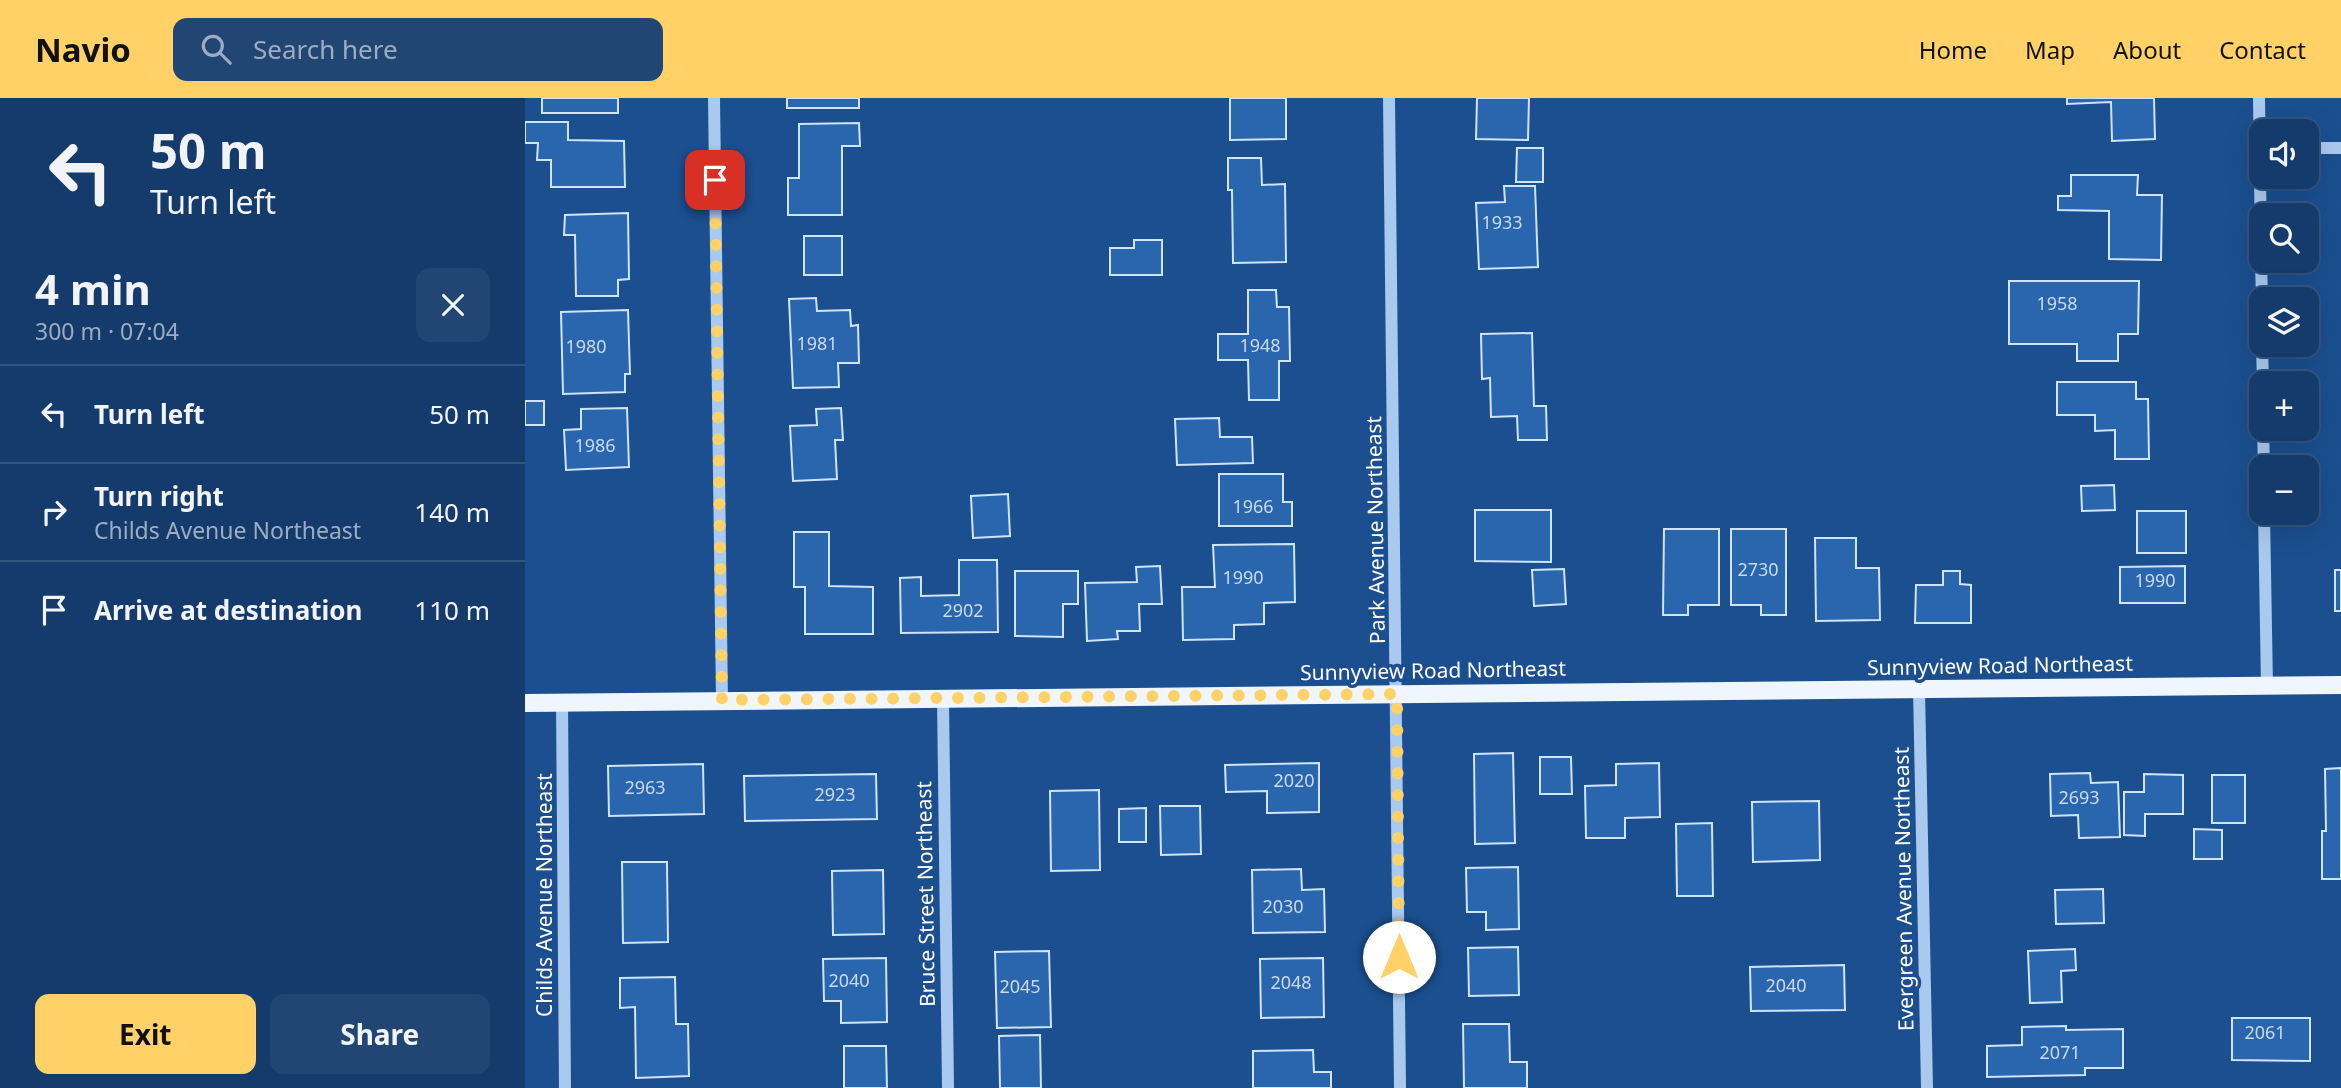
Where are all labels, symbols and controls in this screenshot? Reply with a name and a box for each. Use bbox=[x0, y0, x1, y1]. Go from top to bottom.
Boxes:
search box bbox=[173, 18, 663, 81]
text: Navio bbox=[35, 27, 131, 72]
icon: search bbox=[197, 30, 235, 68]
text: Search here bbox=[253, 31, 398, 67]
text: Home bbox=[1919, 33, 1987, 66]
text: Map bbox=[2025, 33, 2075, 66]
text: About bbox=[2113, 33, 2181, 66]
text: Contact bbox=[2219, 33, 2306, 66]
text: 50 m bbox=[150, 117, 267, 183]
map controls bbox=[2249, 119, 2319, 525]
button: sound bbox=[2249, 119, 2319, 189]
icon: left bbox=[35, 126, 126, 217]
pin bbox=[685, 150, 745, 210]
icon: arrive bbox=[696, 161, 734, 199]
text: Turn left bbox=[150, 180, 276, 223]
button: search bbox=[2249, 203, 2319, 273]
house number: 1933 bbox=[1481, 210, 1523, 234]
text: 4 min bbox=[35, 260, 151, 317]
button: close bbox=[416, 268, 490, 342]
button: layers bbox=[2249, 287, 2319, 357]
house number: 1958 bbox=[2036, 291, 2078, 315]
text: 300 m · 07:04 bbox=[35, 315, 179, 347]
house number: 1981 bbox=[796, 331, 838, 355]
house number: 1948 bbox=[1239, 333, 1281, 357]
house number: 1980 bbox=[565, 334, 607, 358]
button: + bbox=[2249, 371, 2319, 441]
icon: left bbox=[35, 395, 73, 433]
text: Turn left bbox=[94, 396, 205, 432]
text: 50 m bbox=[429, 396, 490, 432]
street label: Park Avenue Northeast bbox=[1359, 415, 1391, 644]
house number: 1986 bbox=[574, 433, 616, 457]
button: − bbox=[2249, 455, 2319, 525]
text: Turn right bbox=[94, 478, 224, 514]
icon: right bbox=[35, 493, 73, 531]
text: 140 m bbox=[414, 494, 490, 530]
house number: 1966 bbox=[1232, 494, 1274, 518]
text: Childs Avenue Northeast bbox=[94, 514, 361, 546]
house number: 2730 bbox=[1737, 557, 1779, 581]
house number: 1990 bbox=[1222, 565, 1264, 589]
house number: 1990 bbox=[2134, 568, 2176, 592]
icon: arrive bbox=[35, 591, 73, 629]
text: Arrive at destination bbox=[94, 592, 363, 628]
text: 110 m bbox=[414, 592, 490, 628]
house number: 2902 bbox=[942, 598, 984, 622]
street label: Sunnyview Road Northeast bbox=[1867, 649, 2133, 681]
street label: Sunnyview Road Northeast bbox=[1300, 654, 1566, 686]
street label: Evergreen Avenue Northeast bbox=[1887, 746, 1919, 1031]
house number: 2020 bbox=[1273, 768, 1315, 792]
street label: Childs Avenue Northeast bbox=[530, 773, 558, 1017]
house number: 2963 bbox=[624, 775, 666, 799]
street label: Bruce Street Northeast bbox=[909, 780, 941, 1007]
house number: 2923 bbox=[814, 782, 856, 806]
house number: 2693 bbox=[2058, 785, 2100, 809]
house number: 2030 bbox=[1262, 894, 1304, 918]
position arrow bbox=[1362, 920, 1436, 994]
house number: 2040 bbox=[828, 968, 870, 992]
house number: 2048 bbox=[1270, 970, 1312, 994]
house number: 2040 bbox=[1765, 973, 1807, 997]
house number: 2045 bbox=[999, 974, 1041, 998]
button: Exit bbox=[35, 994, 256, 1074]
button: Share bbox=[270, 994, 490, 1074]
house number: 2061 bbox=[2244, 1020, 2286, 1044]
house number: 2071 bbox=[2039, 1040, 2081, 1064]

